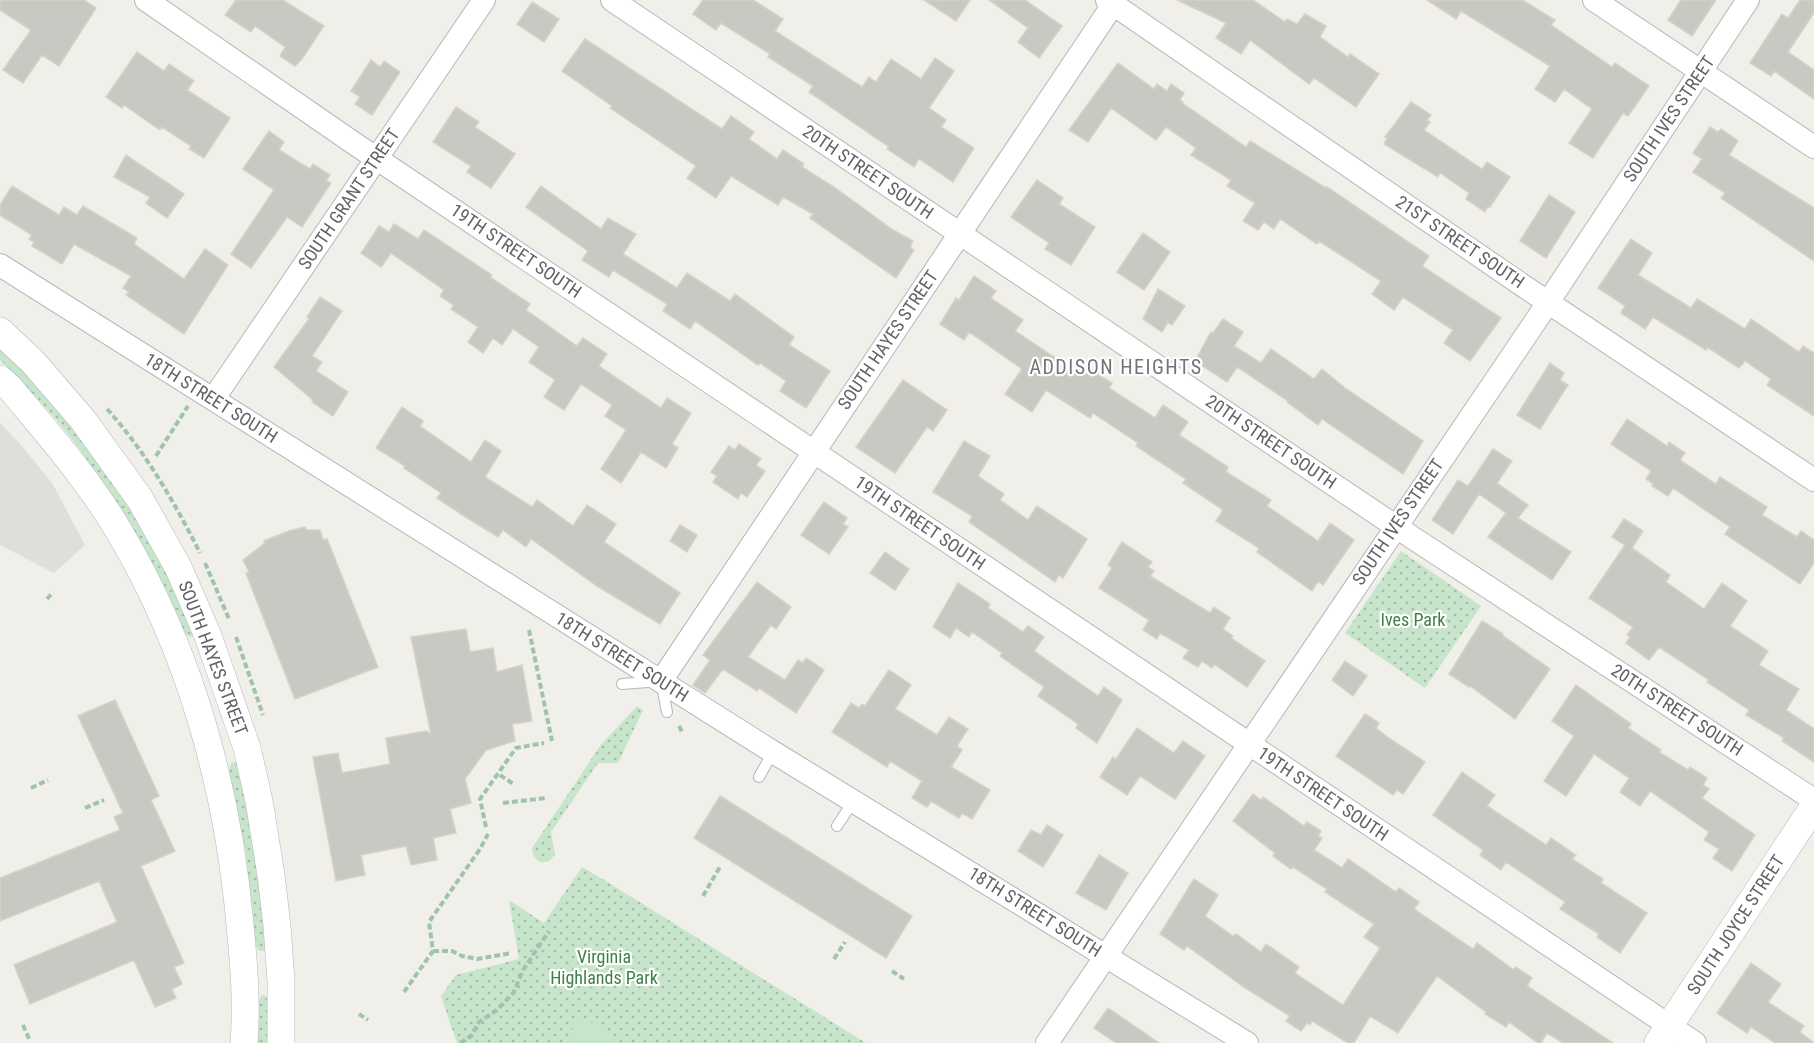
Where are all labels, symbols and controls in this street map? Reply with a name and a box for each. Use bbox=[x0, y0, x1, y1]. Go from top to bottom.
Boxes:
street label: SOUTH IVES STREET bbox=[1619, 52, 1719, 186]
street label: 20TH STREET SOUTH bbox=[799, 120, 937, 223]
street label: SOUTH GRANT STREET bbox=[294, 124, 403, 273]
street label: 21ST STREET SOUTH bbox=[1392, 191, 1529, 292]
street label: 19TH STREET SOUTH bbox=[447, 199, 585, 302]
street label: SOUTH HAYES STREET bbox=[833, 266, 942, 413]
street label: 18TH STREET SOUTH bbox=[141, 348, 282, 447]
district label: ADDISON HEIGHTS bbox=[1029, 355, 1203, 379]
street label: 20TH STREET SOUTH bbox=[1202, 390, 1340, 493]
street label: SOUTH IVES STREET bbox=[1348, 455, 1448, 589]
street label: 19TH STREET SOUTH bbox=[851, 471, 989, 574]
street label: SOUTH HAYES STREET bbox=[174, 578, 253, 738]
street label: 18TH STREET SOUTH bbox=[552, 607, 693, 706]
park label: Ives Park bbox=[1381, 609, 1445, 630]
street label: 20TH STREET SOUTH bbox=[1608, 659, 1747, 760]
street label: 19TH STREET SOUTH bbox=[1254, 742, 1392, 845]
street label: SOUTH JOYCE STREET bbox=[1683, 851, 1789, 998]
street label: 18TH STREET SOUTH bbox=[965, 862, 1106, 961]
park label: Virginia Highlands Park bbox=[550, 946, 658, 988]

